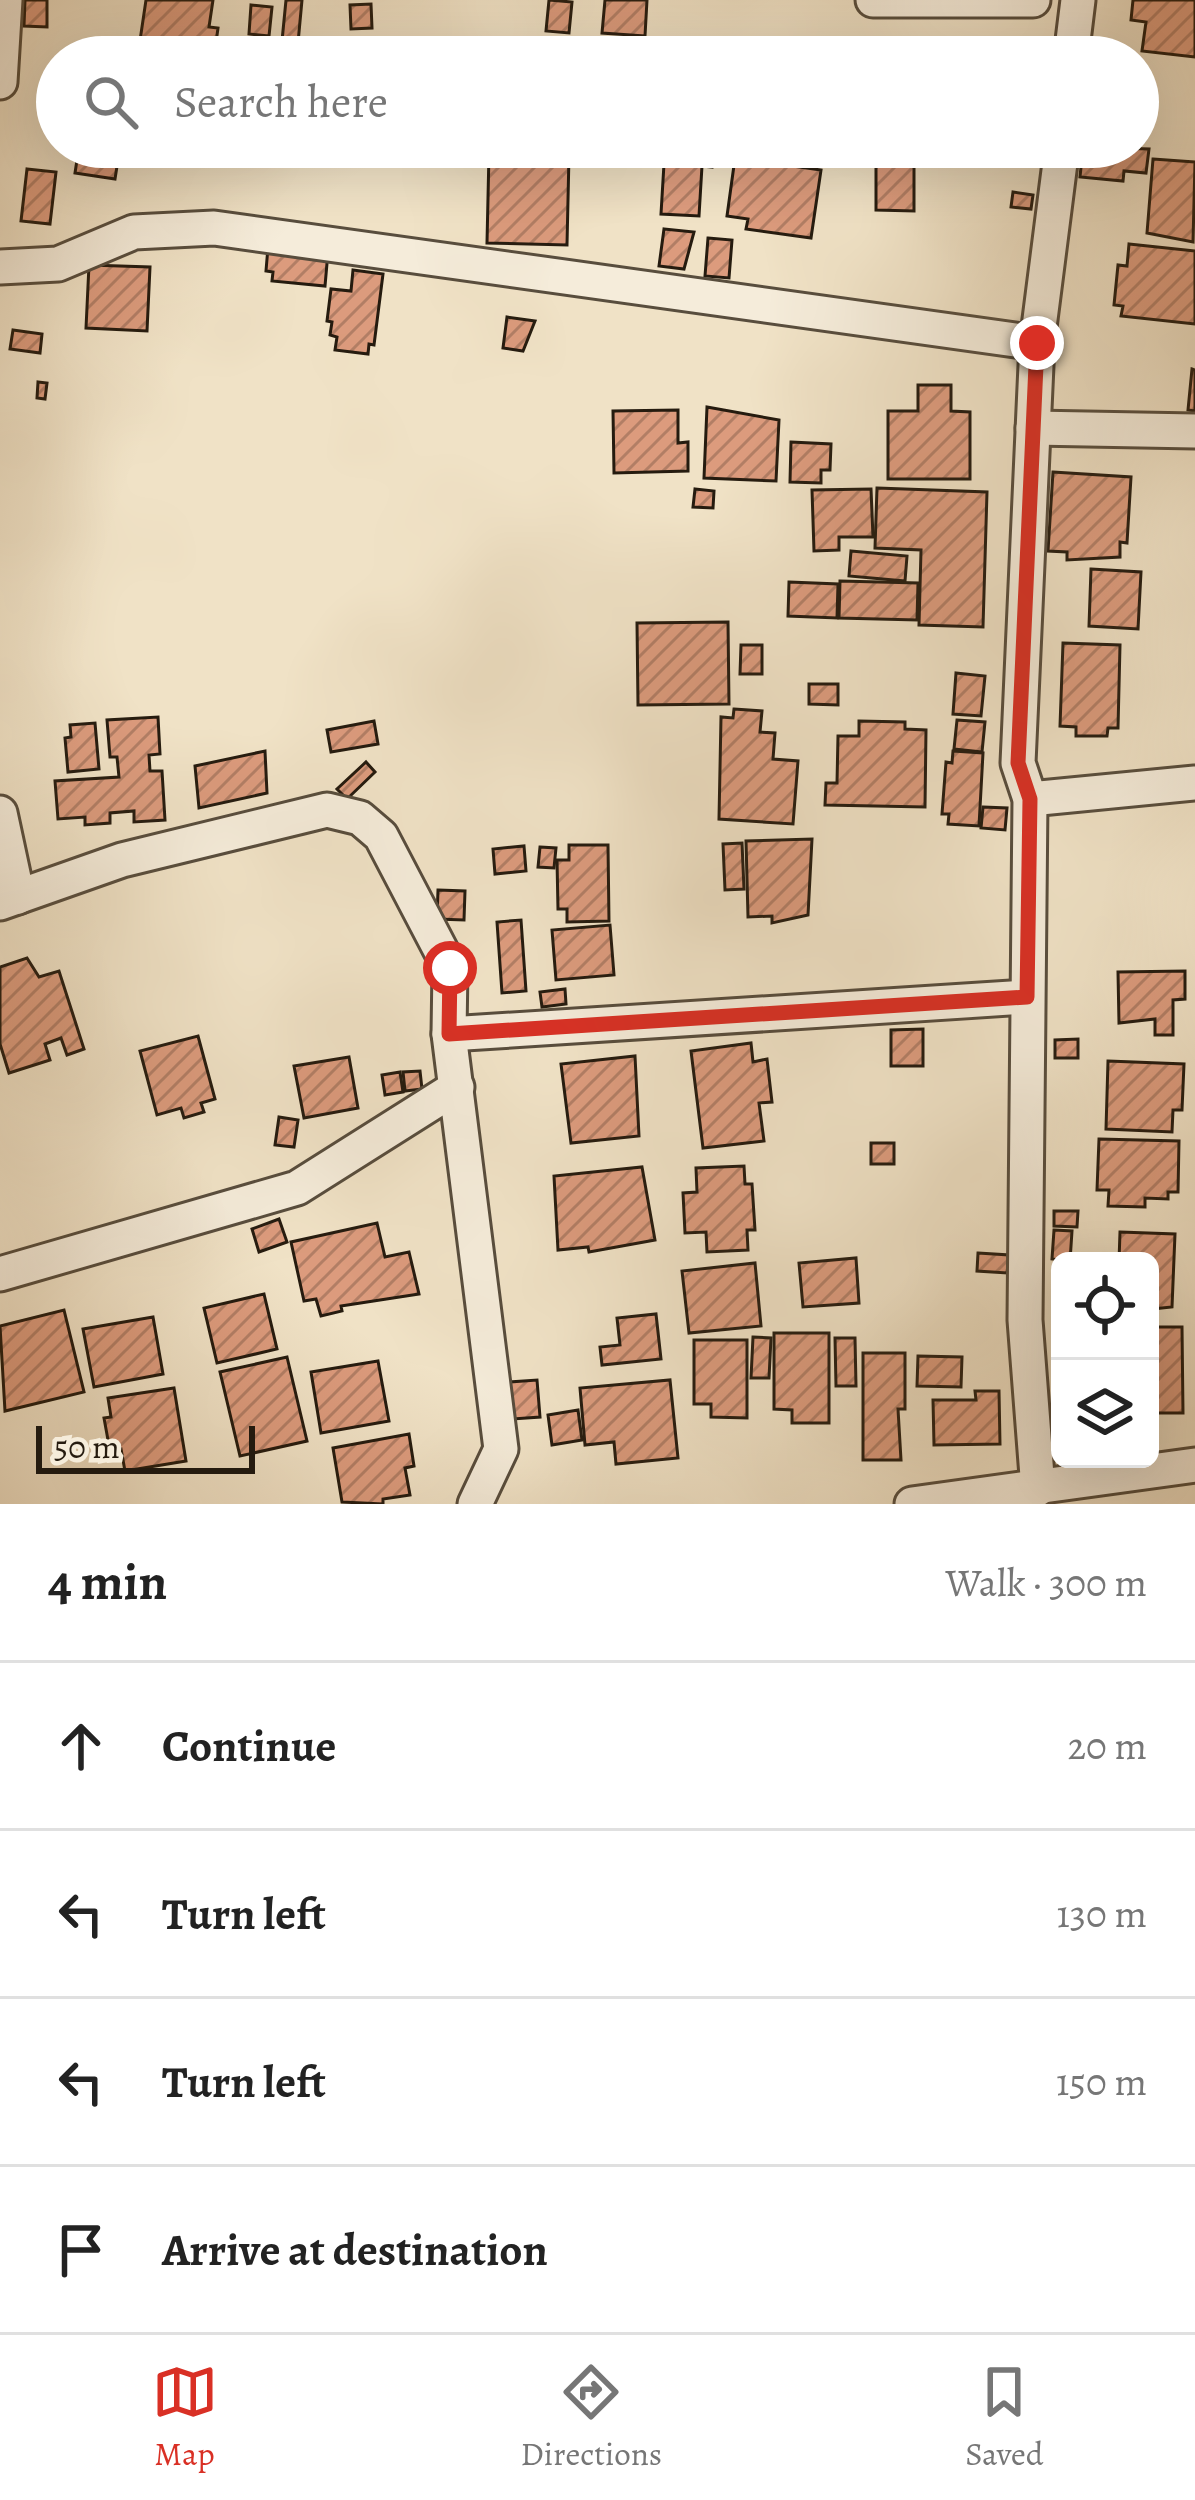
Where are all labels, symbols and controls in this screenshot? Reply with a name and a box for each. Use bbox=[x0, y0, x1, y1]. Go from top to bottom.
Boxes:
search box bbox=[36, 36, 1159, 168]
icon: search bbox=[78, 69, 144, 135]
text: Search here bbox=[174, 71, 388, 133]
route end bbox=[1010, 316, 1064, 370]
route start bbox=[423, 941, 477, 995]
map controls bbox=[1051, 1252, 1159, 1468]
button: locate bbox=[1051, 1252, 1159, 1360]
button: layers bbox=[1051, 1360, 1159, 1468]
scale bar bbox=[36, 1420, 255, 1473]
text: 50 m bbox=[54, 1424, 120, 1469]
text: 4 min bbox=[48, 1547, 167, 1617]
text: Walk · 300 m bbox=[946, 1556, 1147, 1609]
icon: ahead bbox=[48, 1713, 114, 1779]
text: Continue bbox=[162, 1715, 336, 1777]
text: 20 m bbox=[1068, 1719, 1147, 1772]
icon: left bbox=[48, 1881, 114, 1947]
text: Turn left bbox=[162, 1883, 326, 1945]
text: 130 m bbox=[1056, 1887, 1147, 1940]
icon: left bbox=[48, 2049, 114, 2115]
text: Turn left bbox=[162, 2051, 326, 2113]
text: 150 m bbox=[1056, 2055, 1147, 2108]
icon: arrive bbox=[48, 2217, 114, 2283]
text: Arrive at destination bbox=[162, 2219, 548, 2281]
tab: Map bbox=[152, 2359, 218, 2476]
tab: Directions bbox=[521, 2359, 662, 2476]
tab: Saved bbox=[965, 2359, 1043, 2476]

